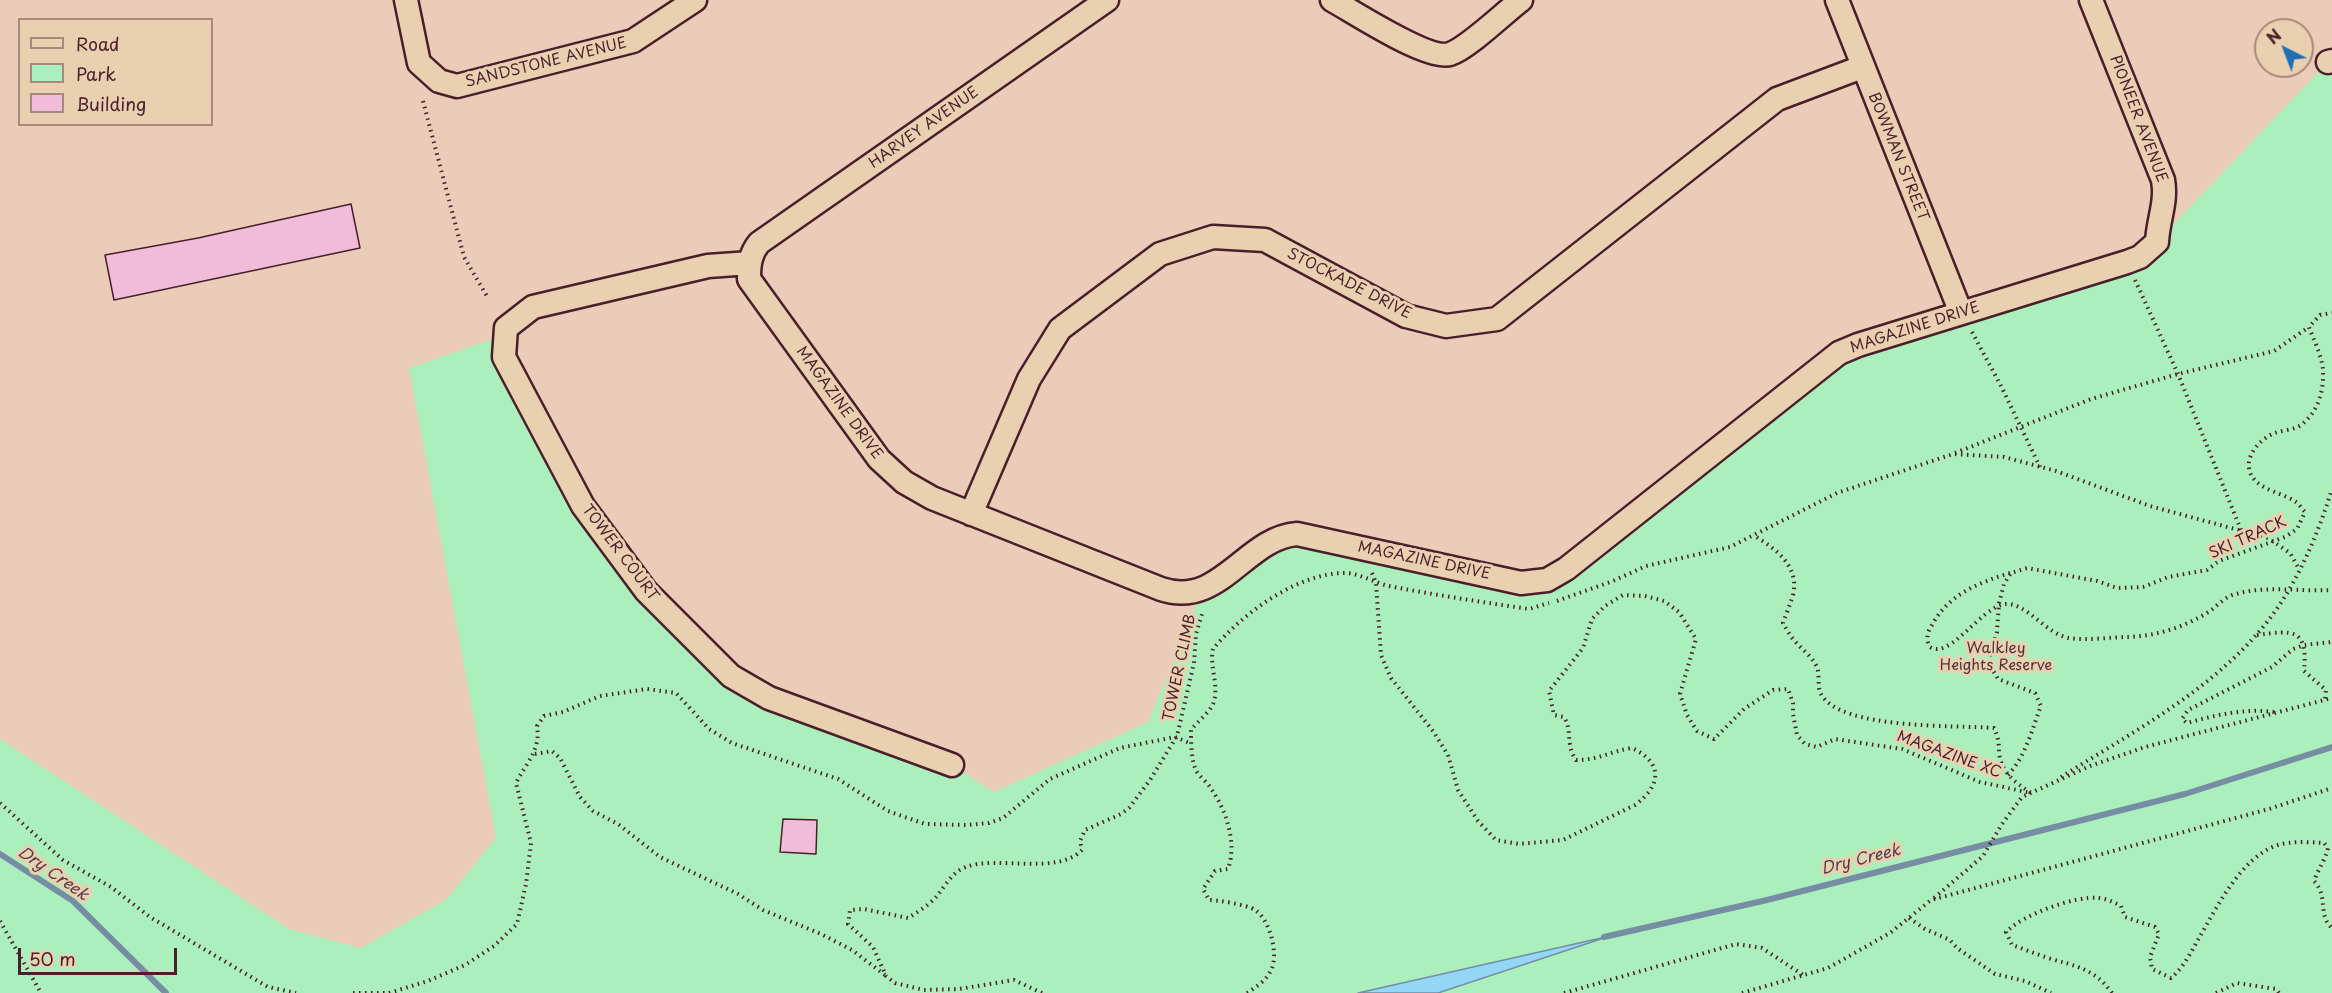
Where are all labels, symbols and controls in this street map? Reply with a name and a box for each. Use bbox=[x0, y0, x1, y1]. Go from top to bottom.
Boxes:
legend bbox=[18, 18, 213, 126]
north arrow bbox=[2254, 18, 2314, 78]
text: N bbox=[2261, 23, 2286, 49]
text: Road bbox=[76, 30, 120, 57]
street label: SANDSTONE AVENUE bbox=[463, 34, 629, 92]
street label: PIONEER AVENUE bbox=[2105, 53, 2171, 185]
text: Park bbox=[76, 60, 116, 87]
street label: HARVEY AVENUE bbox=[866, 83, 982, 173]
text: Building bbox=[76, 90, 146, 117]
street label: BOWMAN STREET bbox=[1864, 90, 1932, 224]
street label: STOCKADE DRIVE bbox=[1284, 245, 1414, 323]
street label: MAGAZINE DRIVE bbox=[1848, 299, 1982, 357]
street label: MAGAZINE DRIVE bbox=[792, 343, 886, 463]
street label: TOWER COURT bbox=[578, 501, 662, 605]
street label: SKI TRACK bbox=[2207, 513, 2289, 563]
street label: MAGAZINE DRIVE bbox=[1356, 538, 1492, 584]
street label: TOWER CLIMB bbox=[1160, 613, 1200, 723]
park label: Walkley Heights Reserve bbox=[1940, 640, 2052, 675]
street label: MAGAZINE XC bbox=[1894, 728, 2004, 782]
water label: Dry Creek bbox=[1819, 841, 1903, 879]
water label: Dry Creek bbox=[14, 843, 92, 905]
scale bar bbox=[21, 936, 180, 974]
text: 50 m bbox=[29, 945, 76, 972]

